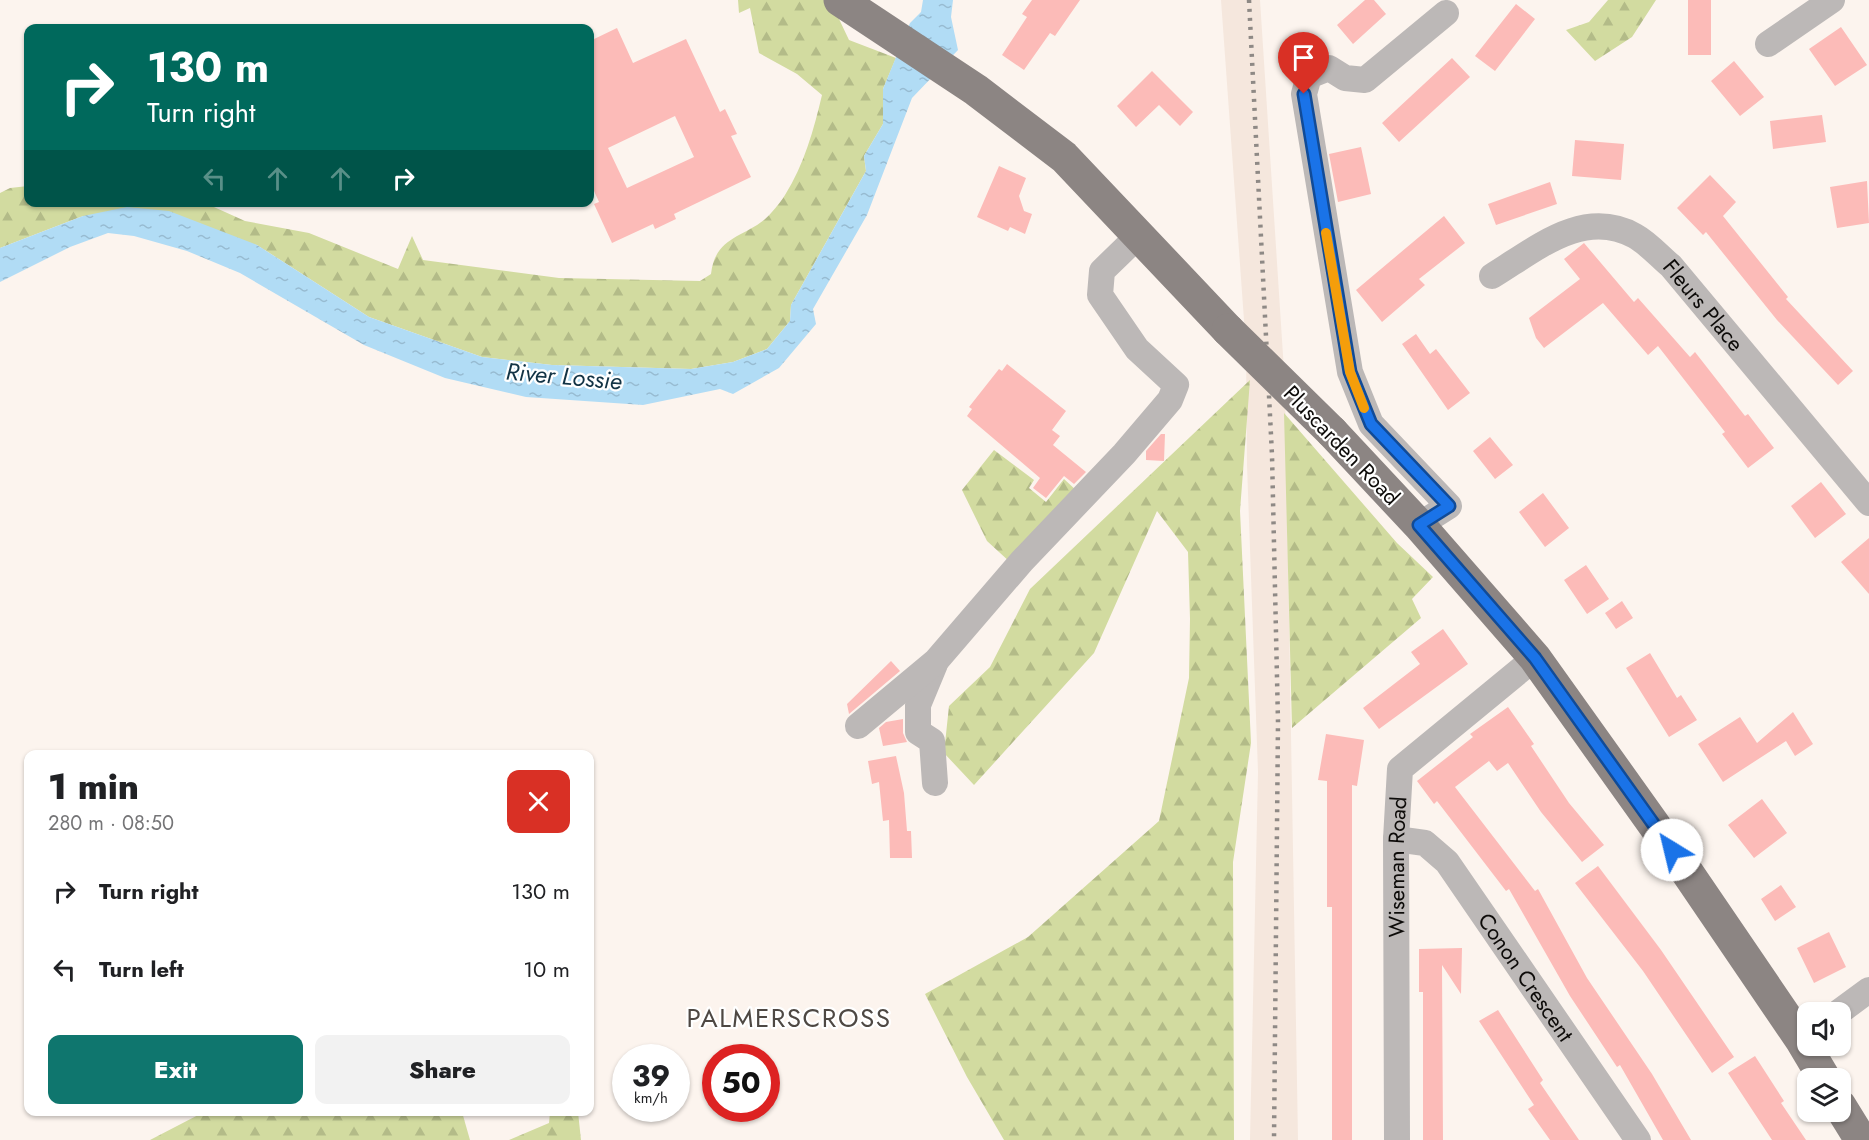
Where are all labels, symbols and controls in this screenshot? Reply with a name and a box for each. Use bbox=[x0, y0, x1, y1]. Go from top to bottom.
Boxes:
pin bbox=[1278, 32, 1329, 94]
text: 130 m bbox=[147, 37, 269, 98]
icon: arrive bbox=[1287, 41, 1320, 74]
icon: right bbox=[48, 48, 126, 126]
text: Turn right bbox=[147, 93, 255, 132]
icon: left bbox=[198, 162, 231, 195]
icon: ahead bbox=[261, 162, 294, 195]
icon: ahead bbox=[324, 162, 357, 195]
icon: right bbox=[387, 162, 420, 195]
street label: Fleurs Place bbox=[1656, 252, 1752, 358]
water label: River Lossie bbox=[505, 354, 623, 398]
street label: Pluscarden Road bbox=[1276, 378, 1408, 512]
text: 1 min bbox=[48, 760, 139, 812]
button: close bbox=[507, 770, 570, 833]
street label: Wiseman Road bbox=[1380, 796, 1414, 938]
text: 280 m · 08:50 bbox=[48, 809, 174, 838]
position arrow bbox=[1640, 818, 1704, 882]
icon: right bbox=[48, 875, 81, 908]
text: Turn right bbox=[99, 875, 199, 907]
text: 130 m bbox=[511, 875, 570, 907]
street label: Conon Crescent bbox=[1470, 906, 1582, 1049]
icon: left bbox=[48, 953, 81, 986]
text: Turn left bbox=[99, 953, 184, 985]
text: 10 m bbox=[523, 953, 570, 985]
district label: PALMERSCROSS bbox=[687, 999, 891, 1037]
map controls bbox=[1797, 1002, 1851, 1122]
button: sound bbox=[1797, 1002, 1851, 1056]
button: Exit bbox=[48, 1035, 303, 1104]
button: Share bbox=[315, 1035, 570, 1104]
speed limit sign: 50 bbox=[702, 1044, 780, 1122]
text: 39 bbox=[632, 1054, 670, 1097]
button: layers bbox=[1797, 1068, 1851, 1122]
text: km/h bbox=[634, 1087, 668, 1109]

